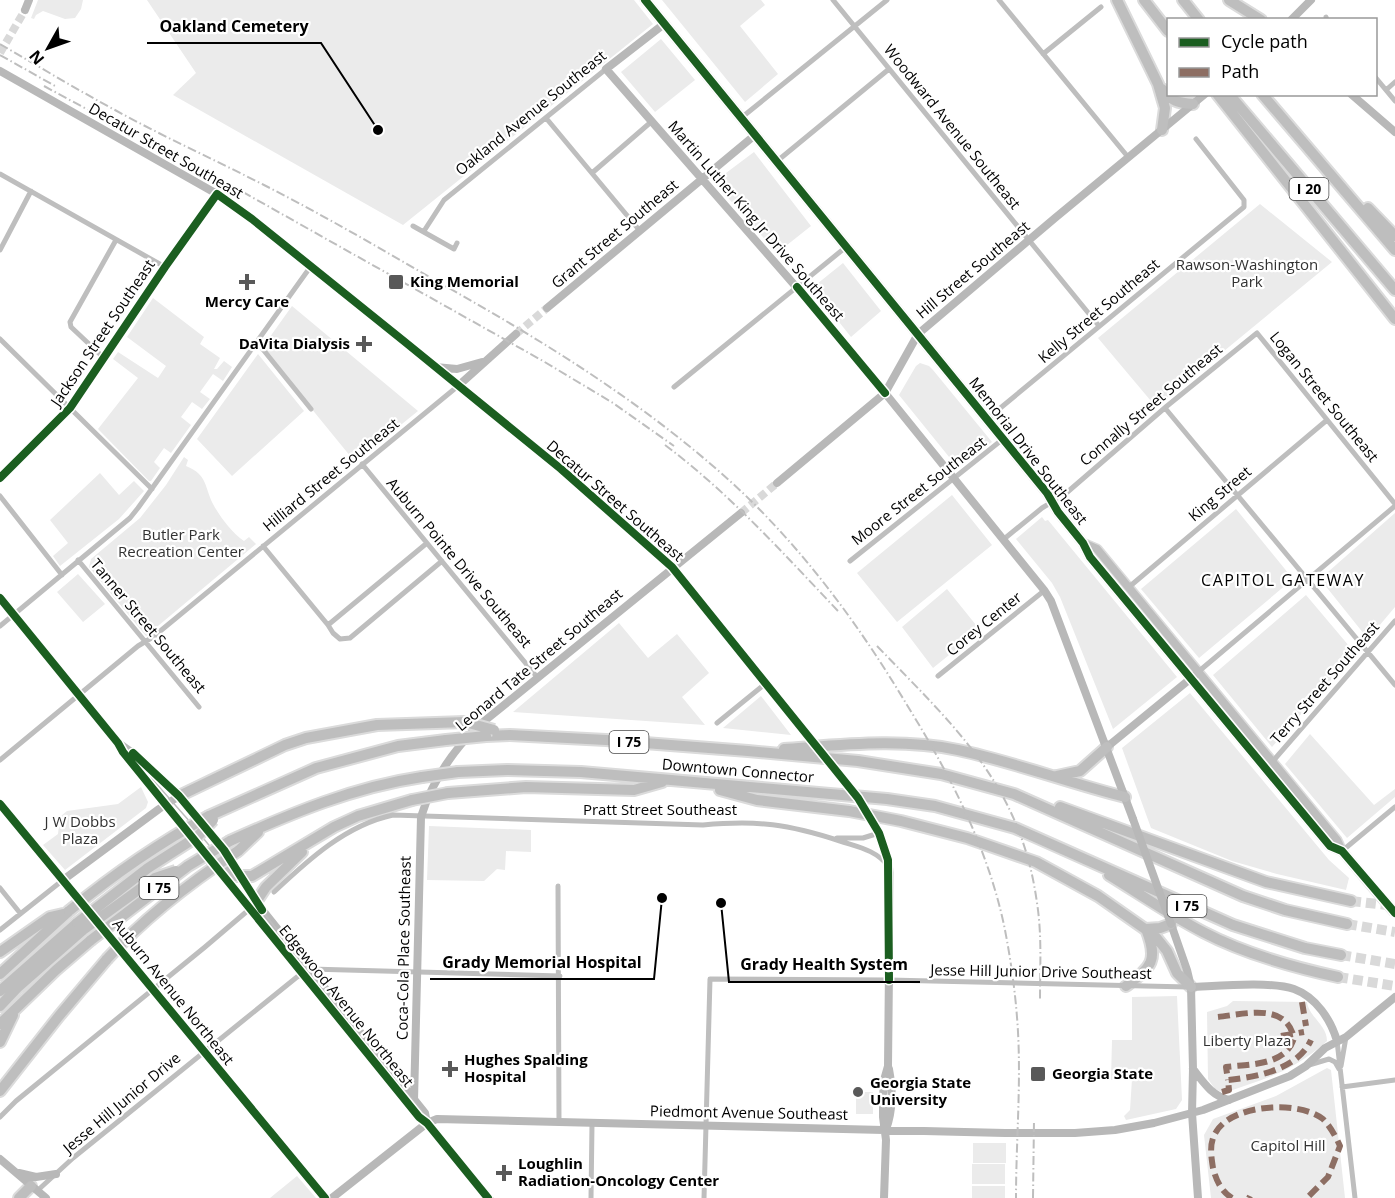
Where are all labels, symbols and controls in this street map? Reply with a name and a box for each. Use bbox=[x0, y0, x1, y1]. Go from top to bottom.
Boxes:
callout: Oakland Cemetery bbox=[147, 9, 321, 43]
text: Oakland Cemetery bbox=[159, 15, 310, 37]
north arrow bbox=[18, 18, 78, 78]
legend bbox=[1167, 18, 1377, 96]
text: Cycle path bbox=[1221, 29, 1308, 53]
street label: Woodward Avenue Southeast bbox=[880, 40, 1026, 213]
street label: Oakland Avenue Southeast bbox=[451, 45, 610, 179]
text: N bbox=[24, 46, 49, 70]
text: Path bbox=[1221, 59, 1259, 83]
street label: Decatur Street Southeast bbox=[86, 98, 247, 203]
street label: Martin Luther King Jr Drive Southeast bbox=[664, 116, 849, 325]
street label: Grant Street Southeast bbox=[547, 174, 682, 292]
road number: I 20 bbox=[1290, 178, 1328, 200]
street label: Hill Street Southeast bbox=[911, 216, 1033, 323]
street label: Kelly Street Southeast bbox=[1033, 254, 1163, 367]
park label: Rawson-Washington Park bbox=[1176, 254, 1318, 291]
street label: Jackson Street Southeast bbox=[44, 255, 159, 411]
place label: King Memorial bbox=[410, 271, 519, 291]
marker: Mercy Care bbox=[238, 273, 256, 291]
marker: King Memorial bbox=[387, 273, 405, 291]
place label: Mercy Care bbox=[205, 291, 289, 311]
street label: Logan Street Southeast bbox=[1266, 327, 1384, 466]
place label: DaVita Dialysis bbox=[239, 333, 350, 353]
marker: DaVita Dialysis bbox=[355, 335, 373, 353]
street label: Connally Street Southeast bbox=[1075, 339, 1226, 470]
street label: Memorial Drive Southeast bbox=[965, 373, 1093, 528]
street label: Hilliard Street Southeast bbox=[258, 413, 403, 535]
street label: Moore Street Southeast bbox=[847, 431, 990, 549]
street label: Decatur Street Southeast bbox=[543, 435, 688, 565]
street label: King Street bbox=[1184, 461, 1255, 525]
street label: Auburn Pointe Drive Southeast bbox=[383, 473, 537, 651]
park label: Butler Park Recreation Center bbox=[118, 524, 244, 561]
street label: Tanner Street Southeast bbox=[87, 554, 211, 697]
district label: CAPITOL GATEWAY bbox=[1201, 569, 1365, 591]
street label: Leonard Tate Street Southeast bbox=[451, 583, 626, 735]
street label: Corey Center bbox=[942, 587, 1025, 660]
street label: Terry Street Southeast bbox=[1265, 617, 1383, 748]
road number: I 75 bbox=[610, 731, 648, 753]
street label: Downtown Connector bbox=[661, 753, 815, 787]
street label: Pratt Street Southeast bbox=[583, 799, 737, 819]
park label: J W Dobbs Plaza bbox=[42, 811, 116, 848]
street label: Coca-Cola Place Southeast bbox=[391, 856, 415, 1040]
road number: I 75 bbox=[140, 877, 178, 899]
road number: I 75 bbox=[1168, 895, 1206, 917]
street label: Auburn Avenue Northeast bbox=[109, 914, 239, 1069]
street label: Edgewood Avenue Northeast bbox=[275, 920, 418, 1091]
callout: Grady Memorial Hospital bbox=[430, 945, 654, 979]
callout: Grady Health System bbox=[729, 948, 920, 982]
text: Grady Memorial Hospital bbox=[442, 951, 642, 973]
text: Grady Health System bbox=[740, 953, 908, 975]
street label: Jesse Hill Junior Drive Southeast bbox=[928, 959, 1152, 983]
park label: Liberty Plaza bbox=[1203, 1030, 1291, 1050]
street label: Jesse Hill Junior Drive bbox=[57, 1047, 184, 1159]
place label: Hughes Spalding Hospital bbox=[464, 1049, 588, 1086]
marker: Hughes Spalding Hospital bbox=[441, 1060, 459, 1078]
place label: Georgia State bbox=[1052, 1063, 1153, 1083]
marker: Georgia State bbox=[1029, 1065, 1047, 1083]
place label: Georgia State University bbox=[870, 1072, 971, 1109]
marker: Georgia State University bbox=[851, 1085, 865, 1099]
street label: Piedmont Avenue Southeast bbox=[650, 1100, 848, 1124]
park label: Capitol Hill bbox=[1250, 1135, 1326, 1155]
place label: Loughlin Radiation-Oncology Center bbox=[518, 1153, 719, 1190]
marker: Loughlin Radiation-Oncology Center bbox=[495, 1164, 513, 1182]

